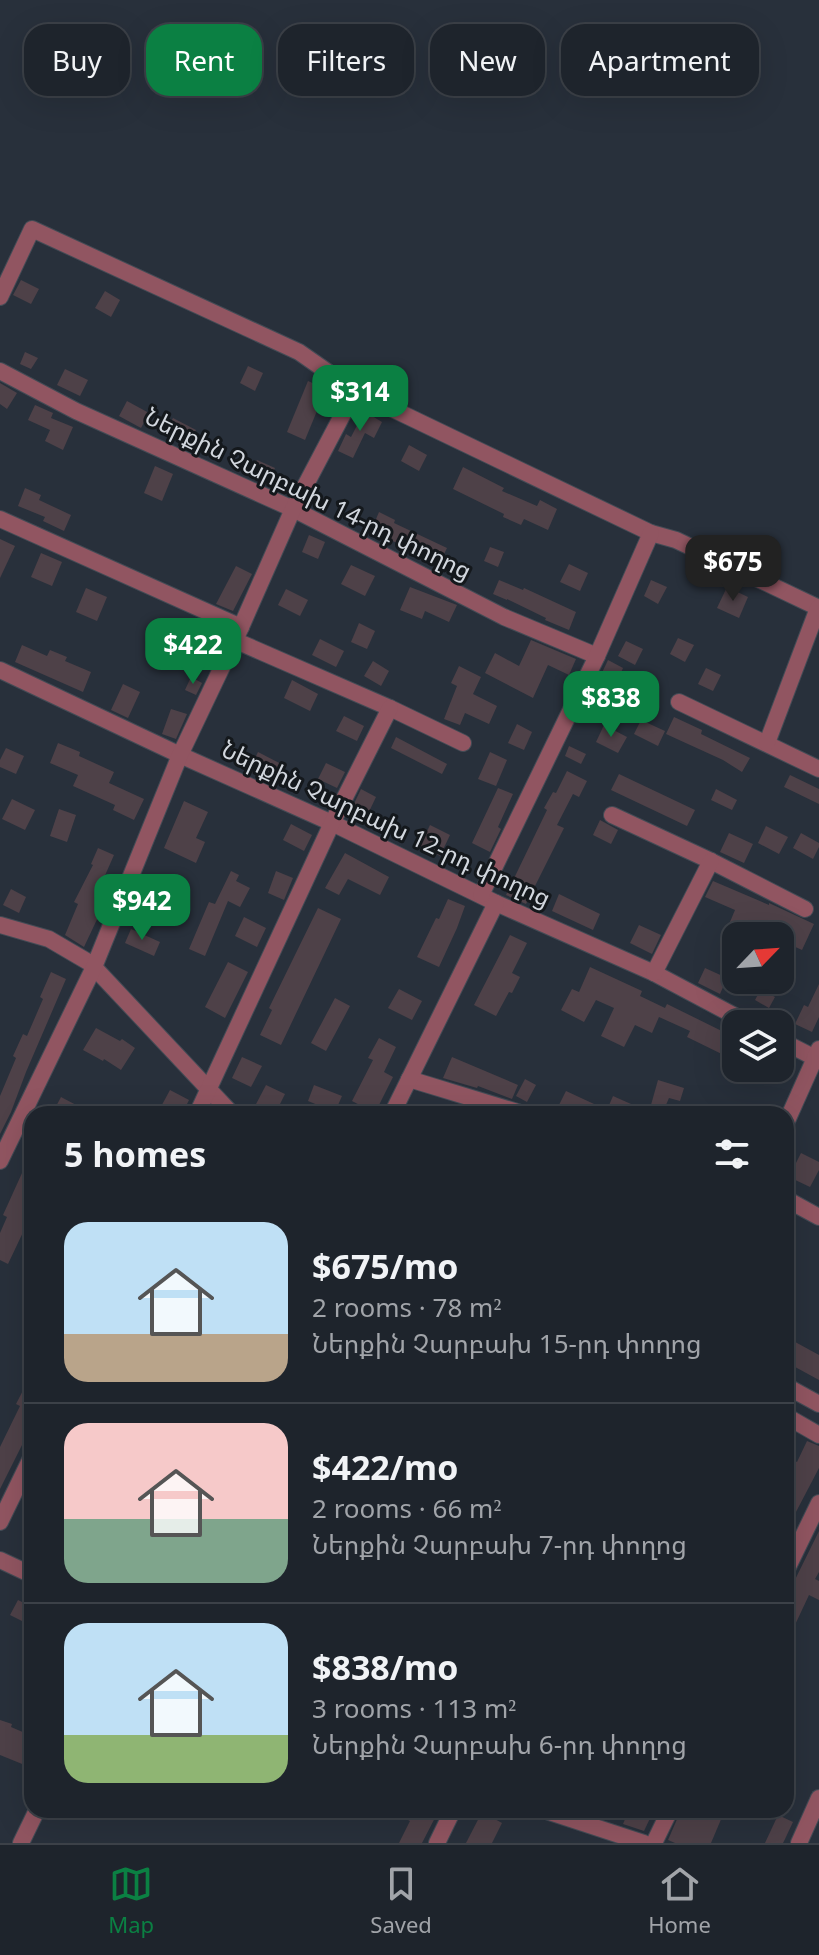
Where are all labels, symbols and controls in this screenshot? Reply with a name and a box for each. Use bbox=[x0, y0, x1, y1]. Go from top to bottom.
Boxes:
chip: Buy bbox=[24, 24, 130, 96]
chip: Rent bbox=[146, 24, 262, 96]
chip: Filters bbox=[278, 24, 414, 96]
chip: New bbox=[430, 24, 545, 96]
chip: Apartment bbox=[561, 24, 759, 96]
pin: $314 bbox=[313, 365, 407, 433]
text: $314 bbox=[330, 373, 390, 409]
street label: Ներքին Չարբախ 14-րդ փողոց bbox=[140, 399, 478, 586]
pin: $675 bbox=[686, 535, 780, 603]
text: $675 bbox=[703, 543, 763, 579]
pin: $422 bbox=[146, 618, 240, 686]
text: $422 bbox=[163, 626, 223, 662]
pin: $838 bbox=[564, 671, 658, 739]
text: $838 bbox=[581, 679, 641, 715]
street label: Ներքին Չարբախ 12-րդ փողոց bbox=[217, 732, 557, 914]
pin: $942 bbox=[95, 874, 189, 942]
text: $942 bbox=[112, 882, 172, 918]
north arrow bbox=[722, 922, 794, 994]
map controls bbox=[722, 922, 794, 1082]
button: layers bbox=[722, 1010, 794, 1082]
text: 5 homes bbox=[64, 1131, 206, 1177]
icon: filters bbox=[710, 1132, 754, 1176]
text: $675/mo bbox=[312, 1243, 458, 1289]
icon: home bbox=[128, 1254, 224, 1350]
text: 2 rooms · 78 m² bbox=[312, 1289, 501, 1325]
text: Ներքին Չարբախ 15-րդ փողոց bbox=[312, 1325, 702, 1361]
text: $422/mo bbox=[312, 1444, 458, 1490]
icon: home bbox=[128, 1455, 224, 1551]
text: 2 rooms · 66 m² bbox=[312, 1490, 501, 1526]
text: Ներքին Չարբախ 7-րդ փողոց bbox=[312, 1526, 687, 1562]
text: $838/mo bbox=[312, 1644, 458, 1690]
icon: home bbox=[128, 1655, 224, 1751]
text: 3 rooms · 113 m² bbox=[312, 1690, 516, 1726]
text: Ներքին Չարբախ 6-րդ փողոց bbox=[312, 1726, 687, 1762]
tab: Map bbox=[108, 1862, 154, 1939]
tab: Saved bbox=[370, 1862, 432, 1939]
tab: Home bbox=[648, 1862, 711, 1939]

